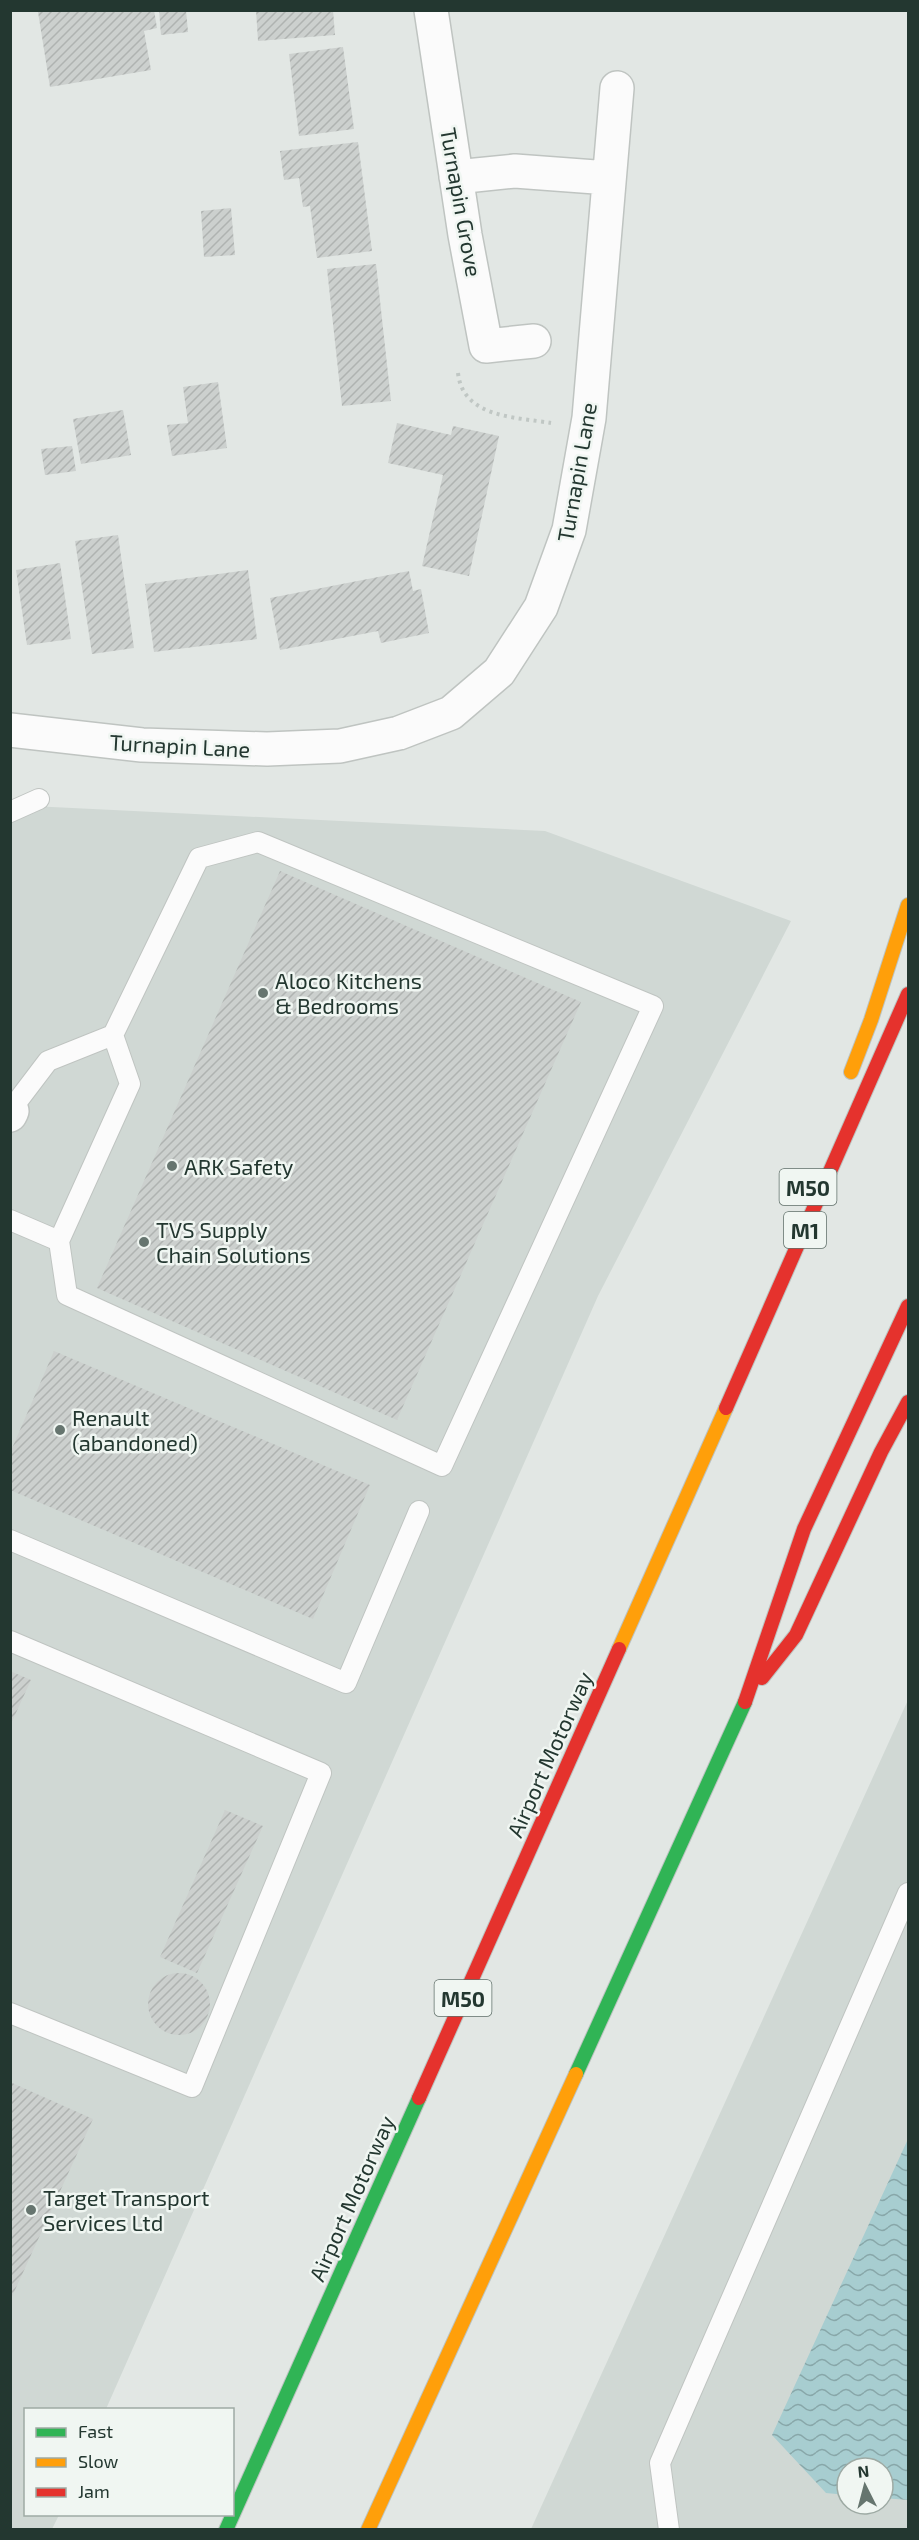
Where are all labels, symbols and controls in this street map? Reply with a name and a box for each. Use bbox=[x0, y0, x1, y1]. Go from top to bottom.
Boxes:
street label: Turnapin Grove bbox=[436, 125, 488, 279]
street label: Turnapin Lane bbox=[551, 400, 601, 544]
street label: Turnapin Lane bbox=[109, 728, 251, 762]
place label: Aloco Kitchens & Bedrooms bbox=[275, 967, 422, 1018]
marker: Aloco Kitchens & Bedrooms bbox=[256, 986, 270, 1000]
place label: ARK Safety bbox=[184, 1153, 294, 1179]
marker: ARK Safety bbox=[165, 1159, 179, 1173]
road number: M50 bbox=[780, 1169, 836, 1205]
road number: M1 bbox=[784, 1212, 826, 1248]
place label: TVS Supply Chain Solutions bbox=[156, 1216, 311, 1267]
marker: TVS Supply Chain Solutions bbox=[137, 1235, 151, 1249]
place label: Renault (abandoned) bbox=[72, 1404, 198, 1455]
marker: Renault (abandoned) bbox=[53, 1423, 67, 1437]
street label: Airport Motorway bbox=[501, 1667, 597, 1841]
road number: M50 bbox=[434, 1980, 492, 2016]
street label: Airport Motorway bbox=[303, 2111, 399, 2285]
place label: Target Transport Services Ltd bbox=[43, 2184, 209, 2235]
marker: Target Transport Services Ltd bbox=[24, 2203, 38, 2217]
legend bbox=[24, 2408, 234, 2516]
text: Fast bbox=[78, 2420, 113, 2442]
text: Slow bbox=[78, 2450, 119, 2472]
north arrow bbox=[835, 2456, 895, 2516]
text: N bbox=[857, 2461, 870, 2481]
text: Jam bbox=[78, 2480, 110, 2502]

